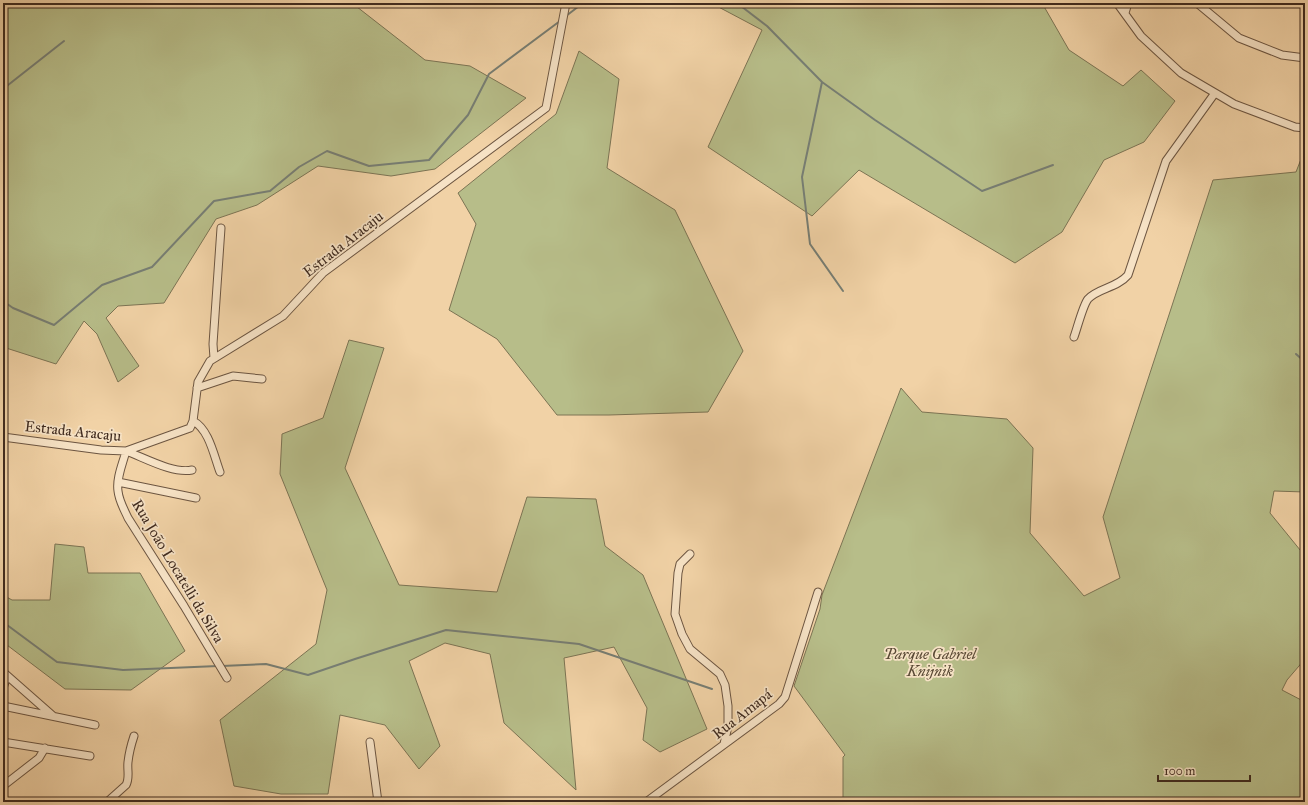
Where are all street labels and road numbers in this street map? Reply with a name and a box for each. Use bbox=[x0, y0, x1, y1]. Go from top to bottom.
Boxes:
street label: Estrada Aracaju bbox=[299, 207, 387, 281]
street label: Estrada Aracaju bbox=[24, 417, 122, 445]
street label: Rua João Locatelli da Silva bbox=[127, 496, 228, 647]
street label: Rua Amapá bbox=[709, 685, 776, 743]

